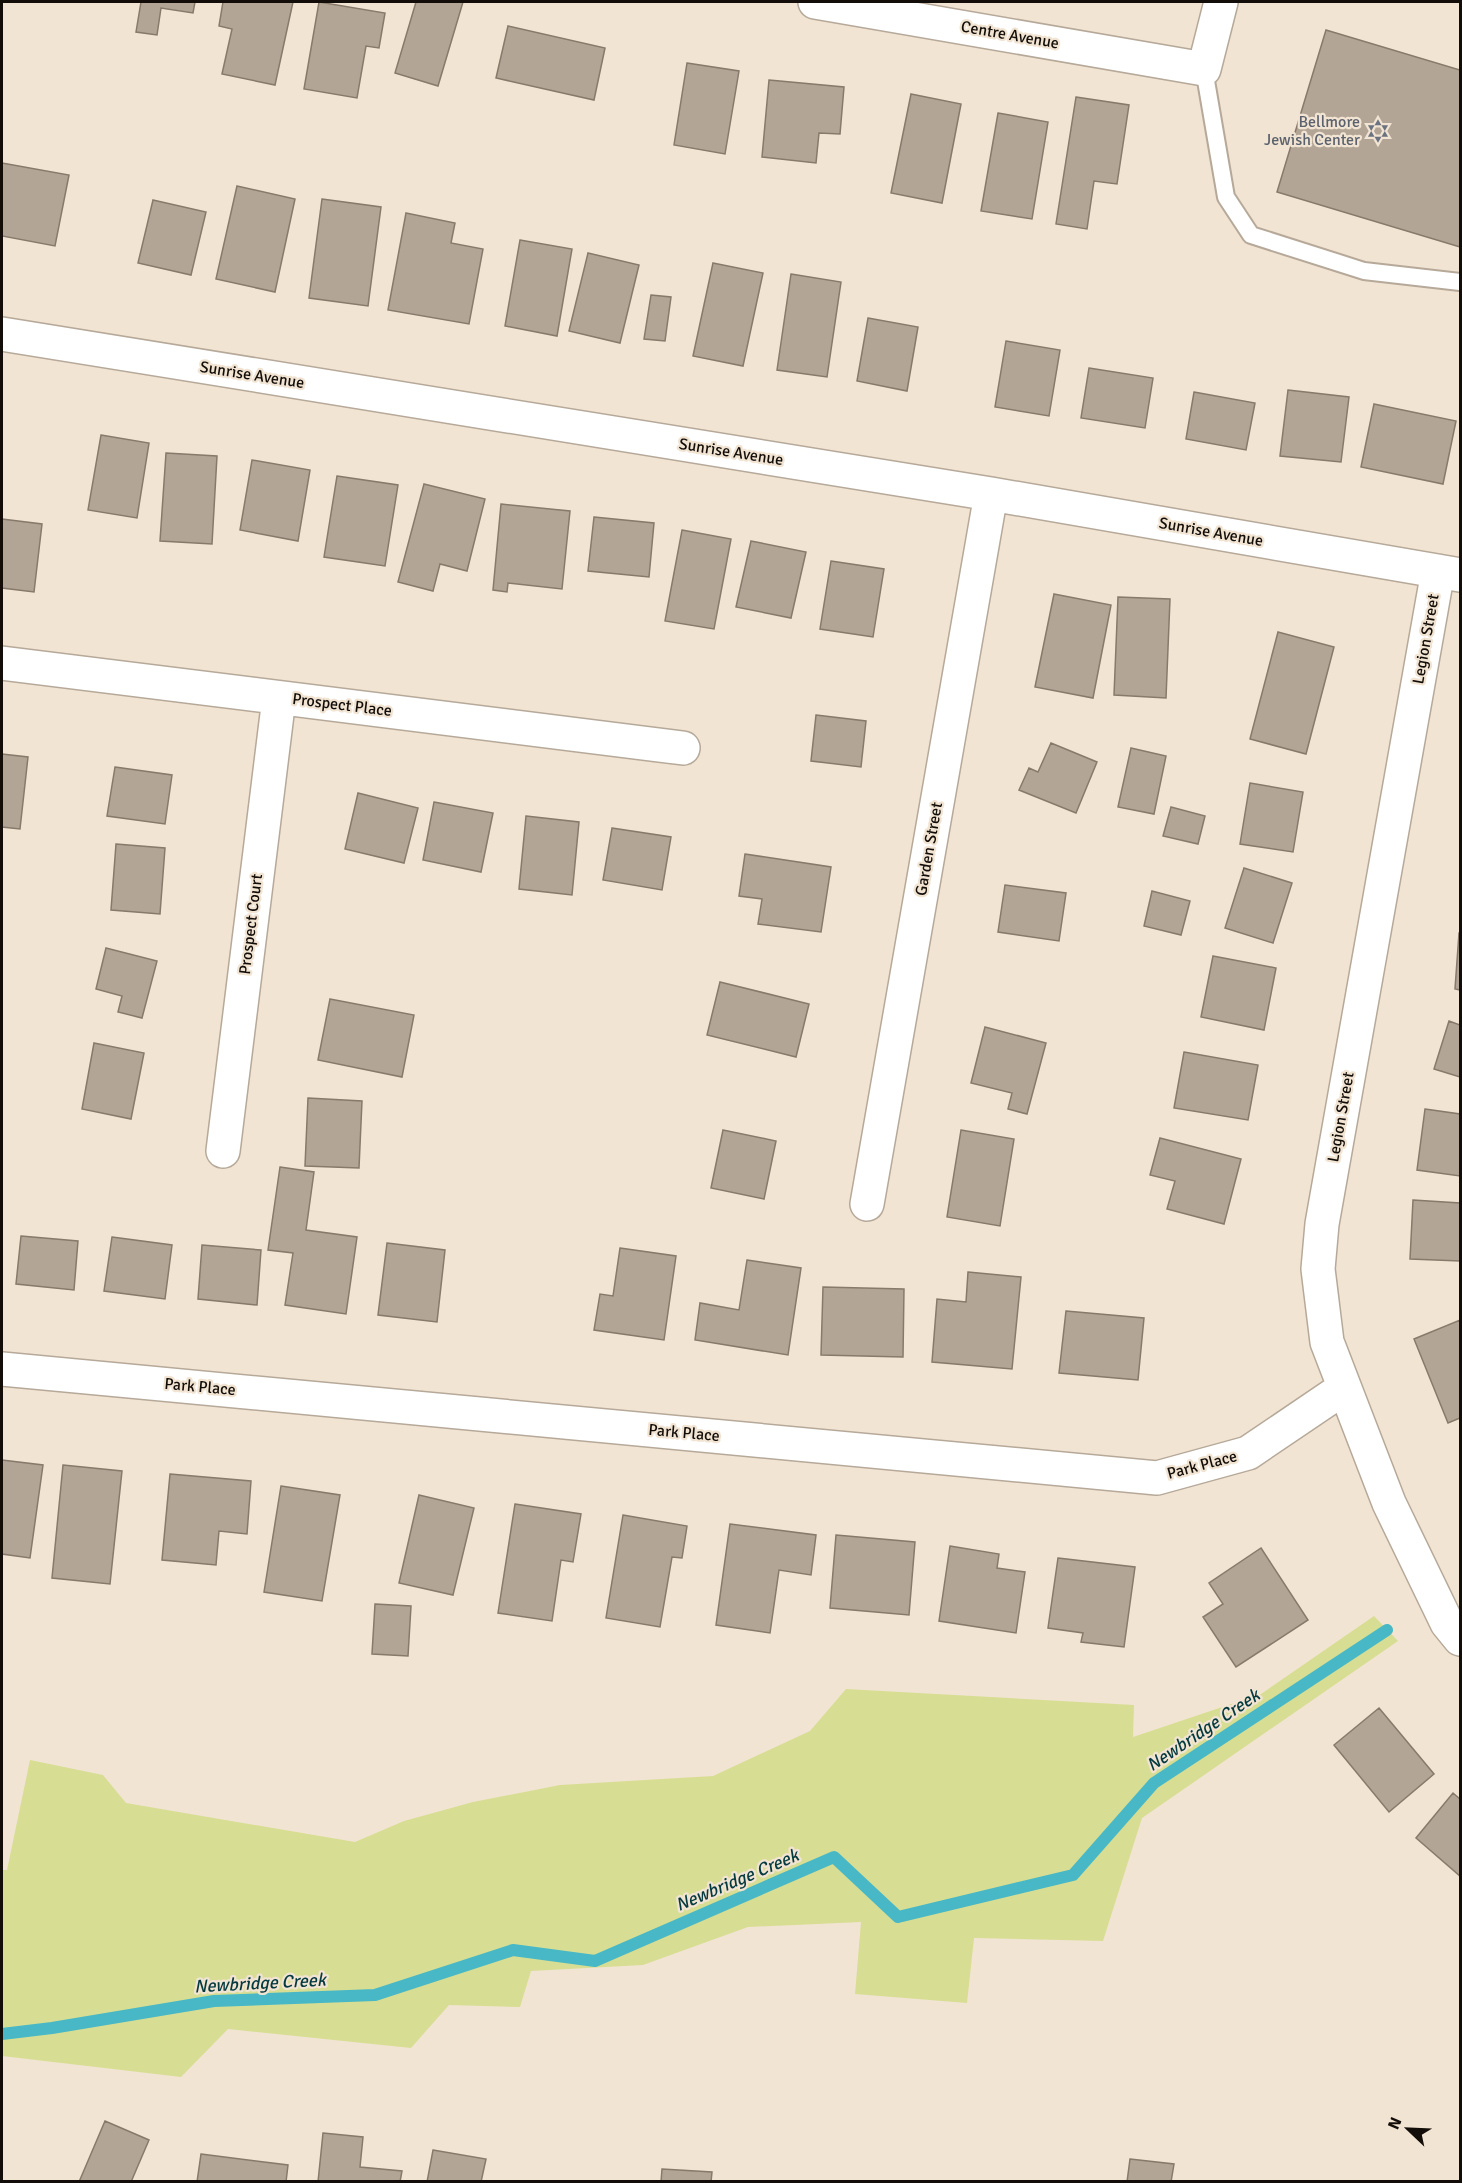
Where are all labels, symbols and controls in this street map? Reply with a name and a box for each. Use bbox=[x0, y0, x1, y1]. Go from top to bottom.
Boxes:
street label: Centre Avenue bbox=[959, 17, 1061, 53]
place label: Bellmore Jewish Center bbox=[1264, 112, 1360, 150]
synagogue icon: Bellmore Jewish Center bbox=[1365, 118, 1391, 144]
street label: Sunrise Avenue bbox=[198, 357, 306, 393]
street label: Sunrise Avenue bbox=[677, 434, 785, 470]
street label: Sunrise Avenue bbox=[1157, 513, 1265, 551]
street label: Legion Street bbox=[1408, 592, 1444, 686]
street label: Prospect Place bbox=[291, 689, 393, 721]
street label: Garden Street bbox=[911, 800, 947, 897]
street label: Prospect Court bbox=[235, 872, 267, 976]
street label: Legion Street bbox=[1323, 1070, 1359, 1164]
street label: Park Place bbox=[163, 1374, 237, 1400]
street label: Park Place bbox=[647, 1420, 721, 1446]
street label: Park Place bbox=[1165, 1446, 1239, 1484]
water label: Newbridge Creek bbox=[1142, 1683, 1265, 1776]
water label: Newbridge Creek bbox=[672, 1843, 804, 1916]
water label: Newbridge Creek bbox=[194, 1968, 328, 1997]
north arrow bbox=[1378, 2099, 1438, 2159]
text: N bbox=[1384, 2114, 1406, 2133]

